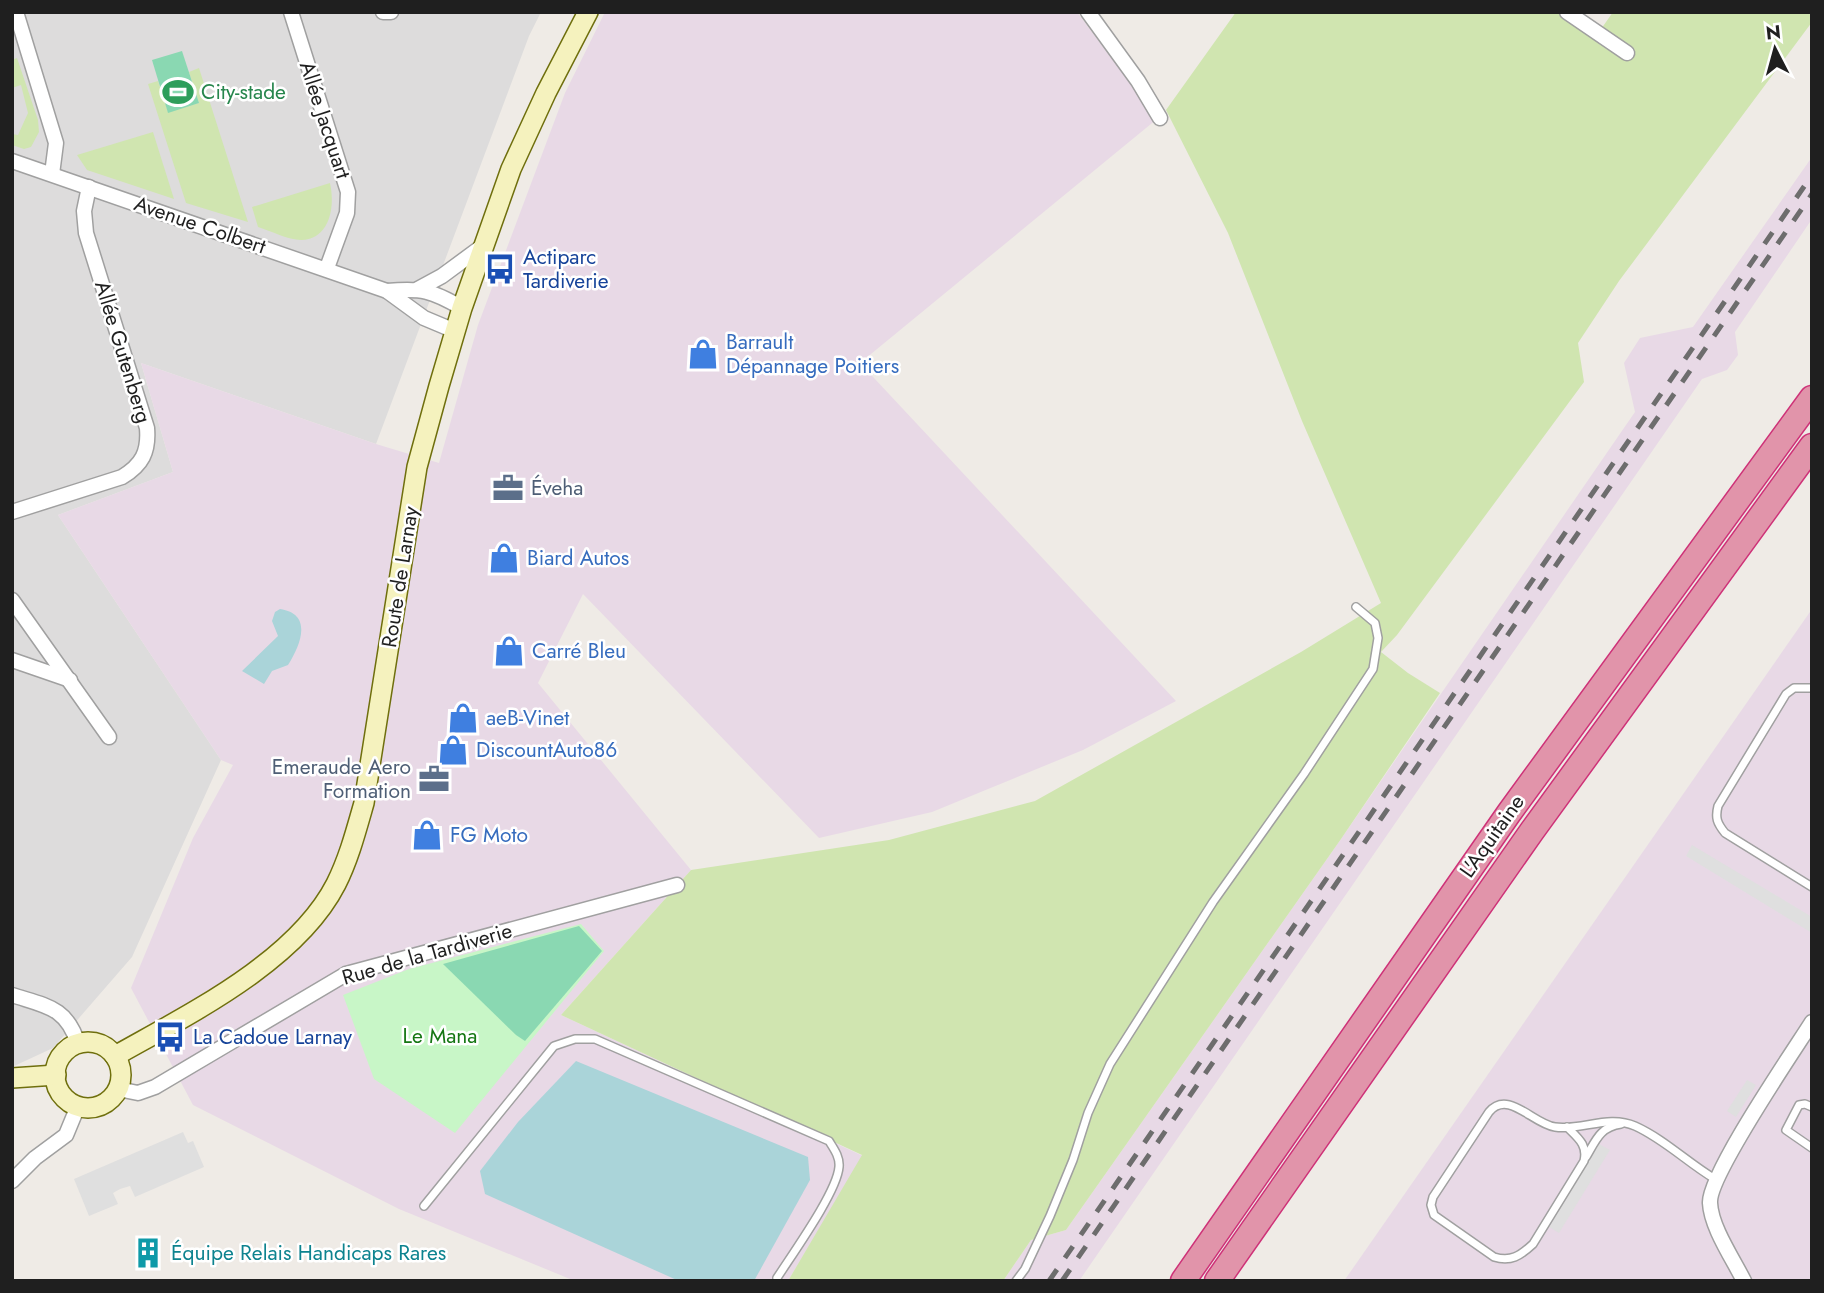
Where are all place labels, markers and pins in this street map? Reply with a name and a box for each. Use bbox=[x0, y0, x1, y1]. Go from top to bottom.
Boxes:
sports icon: City-stade bbox=[161, 75, 195, 109]
place label: City-stade bbox=[201, 77, 286, 107]
place label: Actiparc Tardiverie bbox=[523, 242, 609, 296]
bus stop icon: Actiparc Tardiverie bbox=[483, 252, 517, 286]
place label: Barrault Dépannage Poitiers bbox=[726, 327, 899, 381]
shop icon: Barrault Dépannage Poitiers bbox=[686, 337, 720, 371]
office icon: Éveha bbox=[491, 471, 525, 505]
place label: Éveha bbox=[531, 473, 583, 503]
shop icon: Biard Autos bbox=[487, 541, 521, 575]
place label: Biard Autos bbox=[527, 543, 629, 573]
shop icon: Carré Bleu bbox=[492, 634, 526, 668]
place label: Carré Bleu bbox=[532, 636, 626, 666]
shop icon: aeB-Vinet bbox=[446, 701, 480, 735]
place label: aeB-Vinet bbox=[486, 703, 569, 733]
shop icon: DiscountAuto86 bbox=[436, 733, 470, 767]
place label: DiscountAuto86 bbox=[476, 735, 617, 765]
place label: Emeraude Aero Formation bbox=[272, 752, 411, 806]
office icon: Emeraude Aero Formation bbox=[417, 762, 451, 796]
shop icon: FG Moto bbox=[410, 818, 444, 852]
place label: FG Moto bbox=[450, 820, 528, 850]
bus stop icon: La Cadoue Larnay bbox=[153, 1020, 187, 1054]
place label: La Cadoue Larnay bbox=[193, 1022, 353, 1052]
building icon: Équipe Relais Handicaps Rares bbox=[131, 1236, 165, 1270]
place label: Équipe Relais Handicaps Rares bbox=[171, 1238, 446, 1268]

